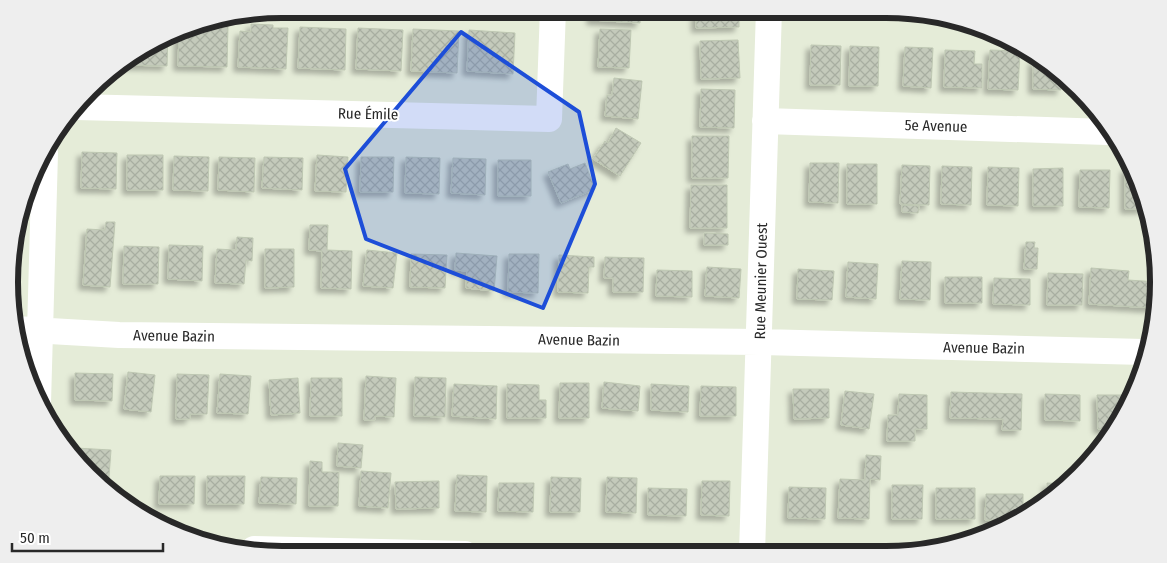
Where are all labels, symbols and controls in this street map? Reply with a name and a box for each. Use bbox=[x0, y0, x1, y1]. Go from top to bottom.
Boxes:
street label: Rue Émile bbox=[338, 104, 398, 124]
street label: 5e Avenue bbox=[904, 116, 968, 136]
street label: Rue Meunier Ouest bbox=[751, 222, 771, 340]
street label: Avenue Bazin bbox=[133, 326, 215, 346]
street label: Avenue Bazin bbox=[538, 330, 620, 350]
street label: Avenue Bazin bbox=[943, 338, 1025, 358]
scale bar bbox=[12, 520, 164, 552]
text: 50 m bbox=[20, 529, 50, 547]

